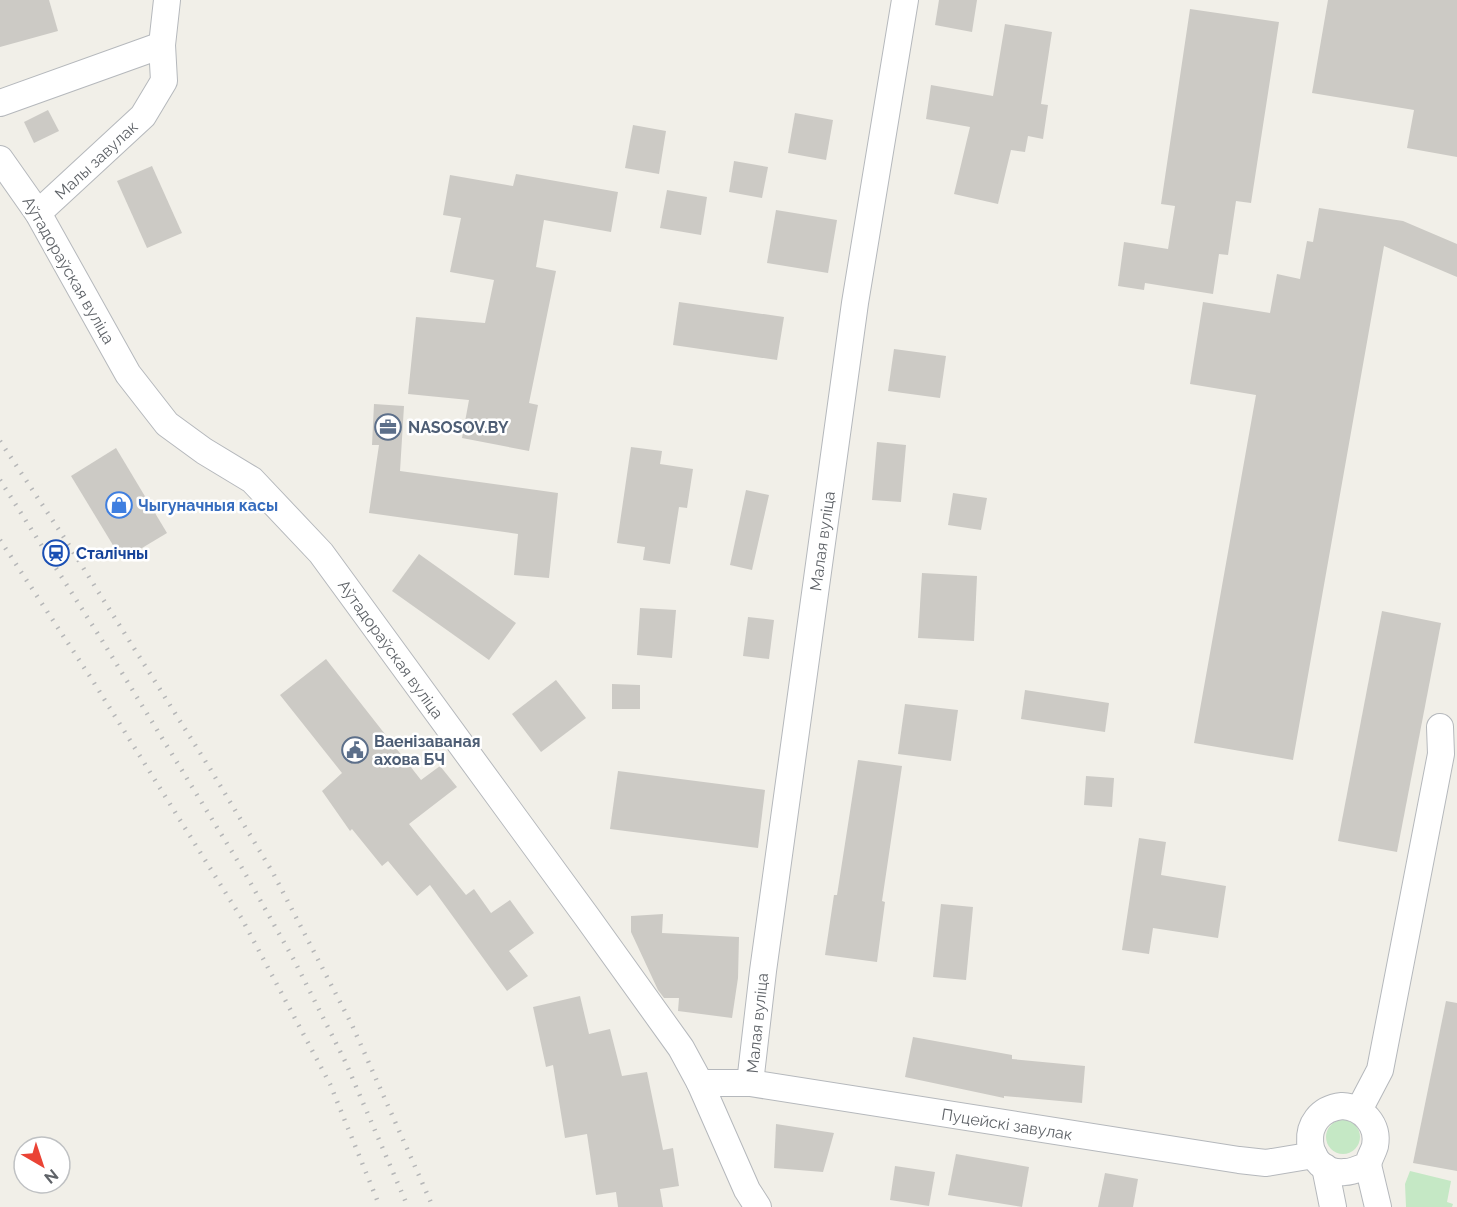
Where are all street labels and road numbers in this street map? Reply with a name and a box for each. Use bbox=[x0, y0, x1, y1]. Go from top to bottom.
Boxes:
street label: Малы завулак bbox=[51, 117, 142, 204]
street label: Аўтадораўская вуліца bbox=[19, 193, 118, 347]
street label: Малая вуліца bbox=[806, 490, 839, 592]
street label: Аўтадораўская вуліца bbox=[334, 576, 447, 722]
street label: Малая вуліца bbox=[743, 972, 772, 1074]
street label: Пуцейскі завулак bbox=[940, 1105, 1074, 1144]

